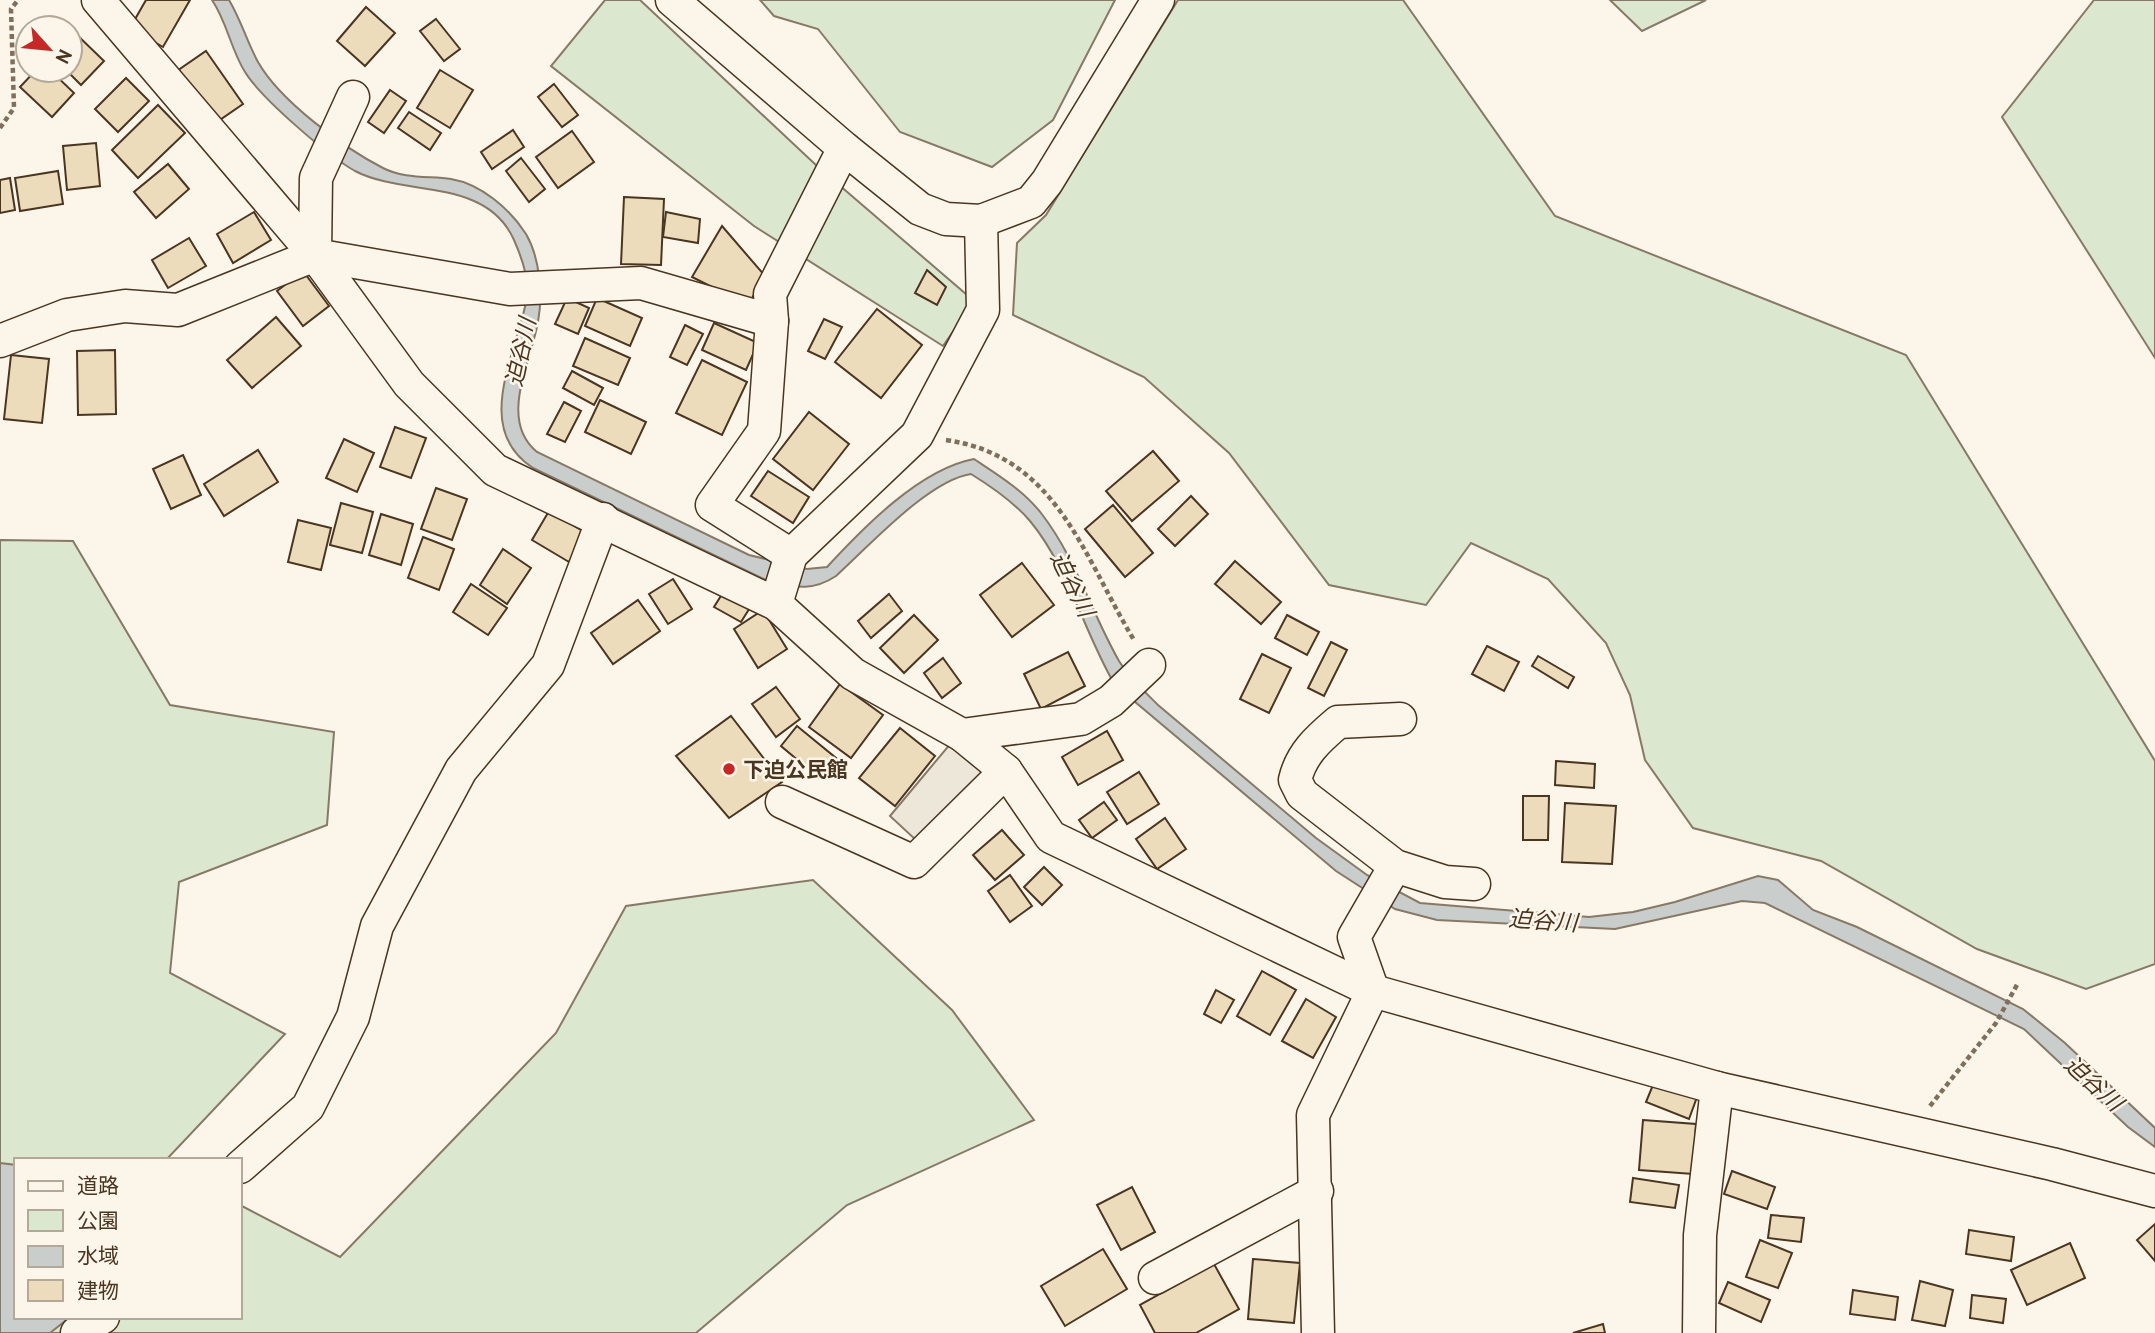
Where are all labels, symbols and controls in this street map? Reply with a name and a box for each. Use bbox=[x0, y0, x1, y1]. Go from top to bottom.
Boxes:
north arrow bbox=[14, 14, 84, 84]
text: N bbox=[51, 46, 78, 68]
water label: 迫谷川 bbox=[499, 312, 542, 389]
water label: 迫谷川 bbox=[1045, 547, 1102, 624]
place label: 下迫公民館 bbox=[743, 756, 848, 783]
marker: 下迫公民館 bbox=[721, 761, 737, 777]
water label: 迫谷川 bbox=[1508, 903, 1581, 937]
water label: 迫谷川 bbox=[2059, 1049, 2132, 1119]
legend bbox=[14, 1158, 242, 1319]
text: 道路 bbox=[77, 1172, 119, 1199]
text: 公園 bbox=[77, 1207, 119, 1234]
text: 水域 bbox=[77, 1242, 119, 1269]
text: 建物 bbox=[77, 1277, 119, 1304]

